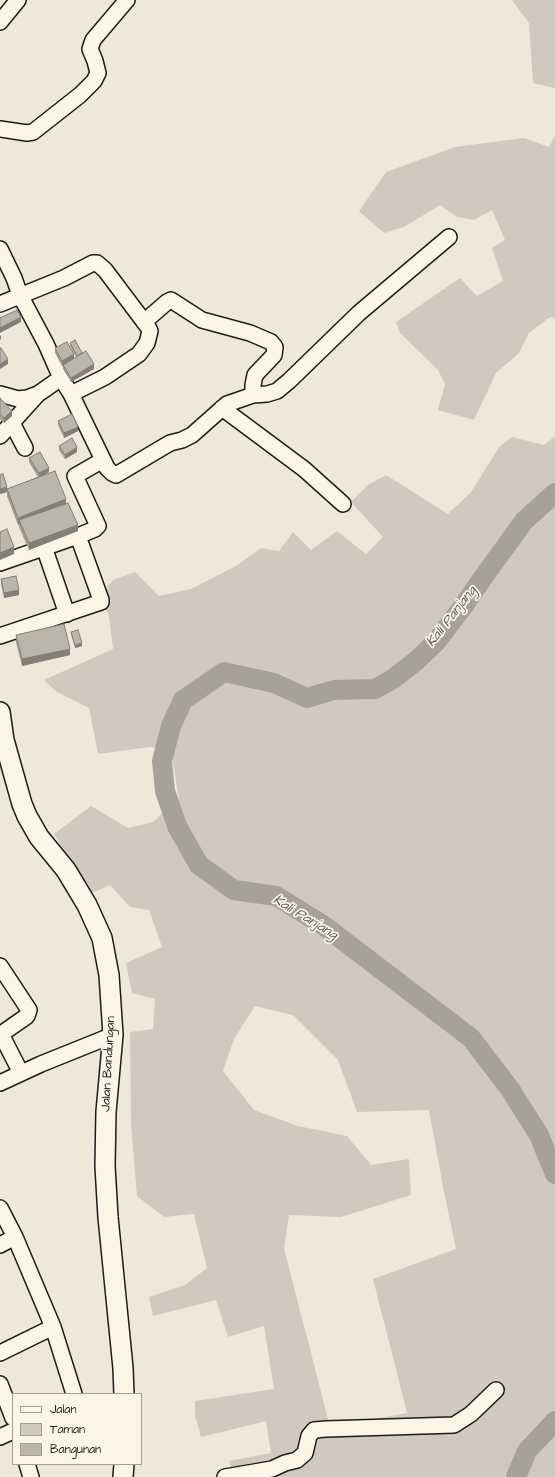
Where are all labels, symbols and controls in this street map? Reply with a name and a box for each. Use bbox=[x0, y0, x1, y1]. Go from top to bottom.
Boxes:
water label: Kali Panjang bbox=[423, 583, 481, 651]
water label: Kali Panjang bbox=[270, 892, 340, 944]
street label: Jalan Bandungan bbox=[99, 1016, 119, 1112]
legend bbox=[12, 1393, 142, 1465]
text: Jalan bbox=[50, 1401, 76, 1418]
text: Taman bbox=[50, 1421, 85, 1438]
text: Bangunan bbox=[50, 1441, 101, 1458]

